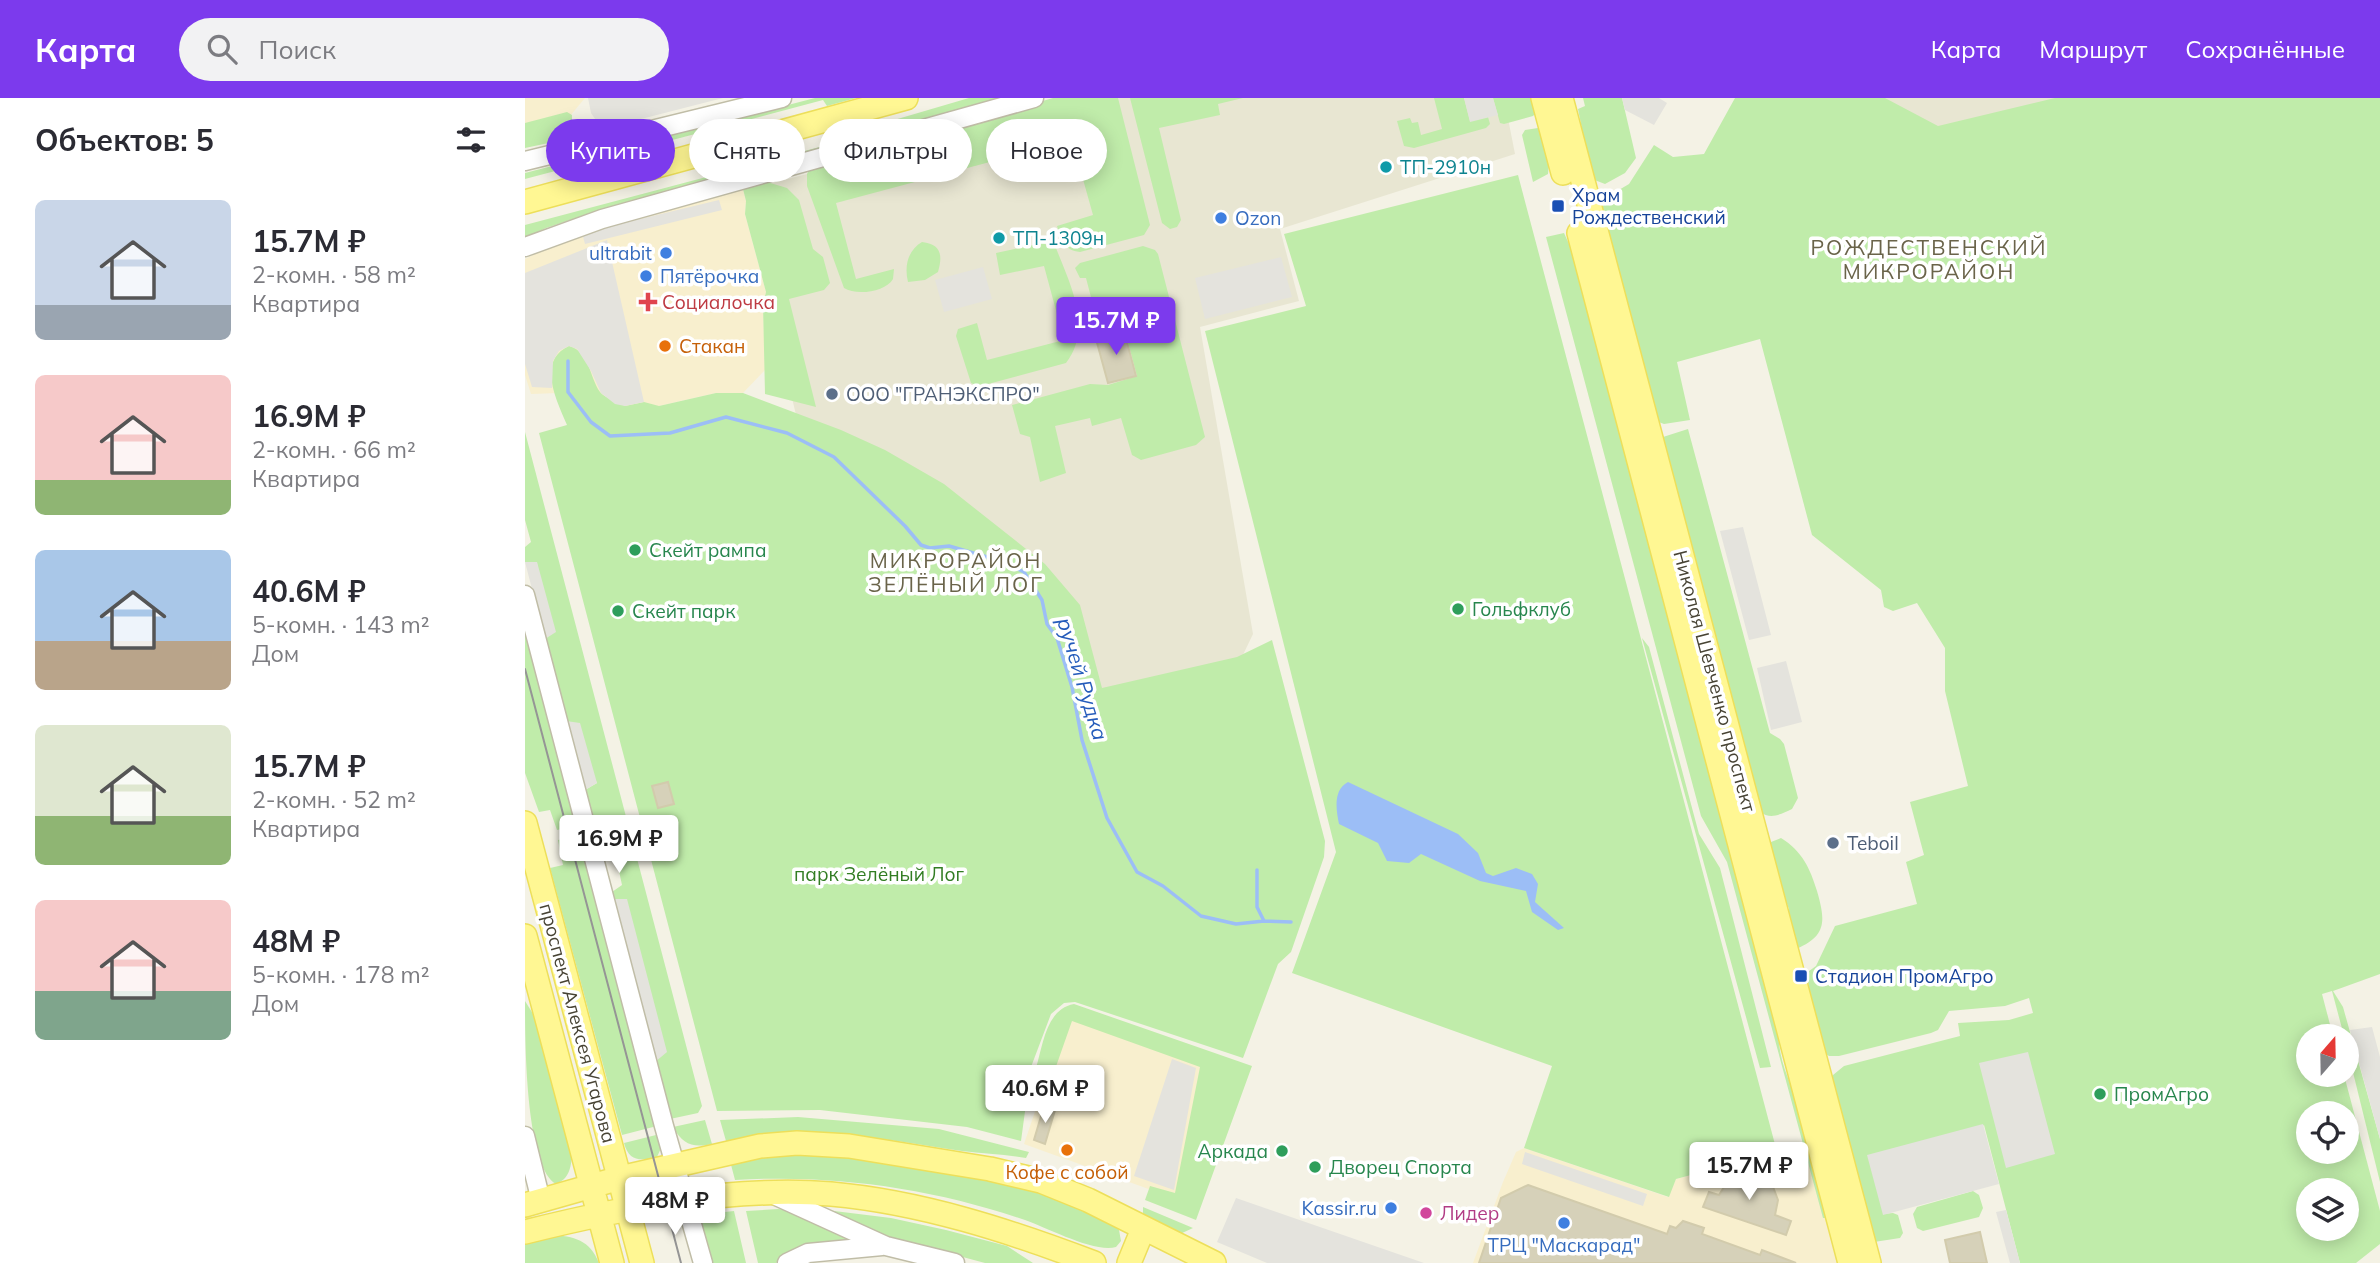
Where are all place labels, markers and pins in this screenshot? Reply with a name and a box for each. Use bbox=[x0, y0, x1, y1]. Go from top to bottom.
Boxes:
place label: ТП-2910н bbox=[1400, 155, 1491, 179]
marker: ТП-2910н bbox=[1378, 159, 1394, 175]
place label: Храм Рождественский bbox=[1572, 183, 1726, 229]
marker: Храм Рождественский bbox=[1550, 198, 1566, 214]
place label: Ozon bbox=[1235, 206, 1281, 230]
marker: Ozon bbox=[1213, 210, 1229, 226]
place label: ТП-1309н bbox=[1013, 226, 1104, 250]
marker: ТП-1309н bbox=[991, 230, 1007, 246]
place label: ultrabit bbox=[589, 241, 652, 265]
marker: ultrabit bbox=[658, 245, 674, 261]
place label: Пятёрочка bbox=[660, 264, 759, 288]
marker: Пятёрочка bbox=[638, 268, 654, 284]
place label: Социалочка bbox=[662, 290, 775, 314]
marker: Социалочка bbox=[640, 294, 656, 310]
pin: 15.7M ₽ bbox=[1051, 298, 1181, 357]
place label: Стакан bbox=[679, 334, 745, 358]
marker: Стакан bbox=[657, 338, 673, 354]
place label: ООО "ГРАНЭКСПРО" bbox=[846, 382, 1040, 406]
marker: ООО "ГРАНЭКСПРО" bbox=[824, 386, 840, 402]
place label: Скейт рампа bbox=[649, 538, 767, 562]
marker: Скейт рампа bbox=[627, 542, 643, 558]
place label: Гольфклуб bbox=[1472, 597, 1571, 621]
place label: Скейт парк bbox=[632, 599, 736, 623]
marker: Гольфклуб bbox=[1450, 601, 1466, 617]
marker: Скейт парк bbox=[610, 603, 626, 619]
pin: 16.9M ₽ bbox=[554, 816, 684, 875]
place label: Teboil bbox=[1847, 831, 1899, 855]
marker: Teboil bbox=[1825, 835, 1841, 851]
place label: Стадион ПромАгро bbox=[1815, 964, 1993, 988]
marker: Стадион ПромАгро bbox=[1793, 968, 1809, 984]
pin: 40.6M ₽ bbox=[980, 1066, 1110, 1125]
place label: ПромАгро bbox=[2114, 1082, 2209, 1106]
marker: ПромАгро bbox=[2092, 1086, 2108, 1102]
place label: Аркада bbox=[1197, 1139, 1268, 1163]
marker: Кофе с собой bbox=[1059, 1142, 1075, 1158]
pin: 15.7M ₽ bbox=[1684, 1142, 1814, 1202]
marker: Аркада bbox=[1274, 1143, 1290, 1159]
place label: Дворец Спорта bbox=[1329, 1155, 1472, 1179]
marker: Дворец Спорта bbox=[1307, 1159, 1323, 1175]
place label: Кофе с собой bbox=[1006, 1160, 1129, 1184]
pin: 48M ₽ bbox=[626, 1178, 724, 1237]
place label: Kassir.ru bbox=[1302, 1196, 1377, 1220]
marker: Kassir.ru bbox=[1383, 1200, 1399, 1216]
place label: Лидер bbox=[1440, 1201, 1499, 1225]
marker: Лидер bbox=[1418, 1205, 1434, 1221]
marker: ТРЦ "Маскарад" bbox=[1556, 1215, 1572, 1231]
place label: ТРЦ "Маскарад" bbox=[1488, 1233, 1640, 1257]

